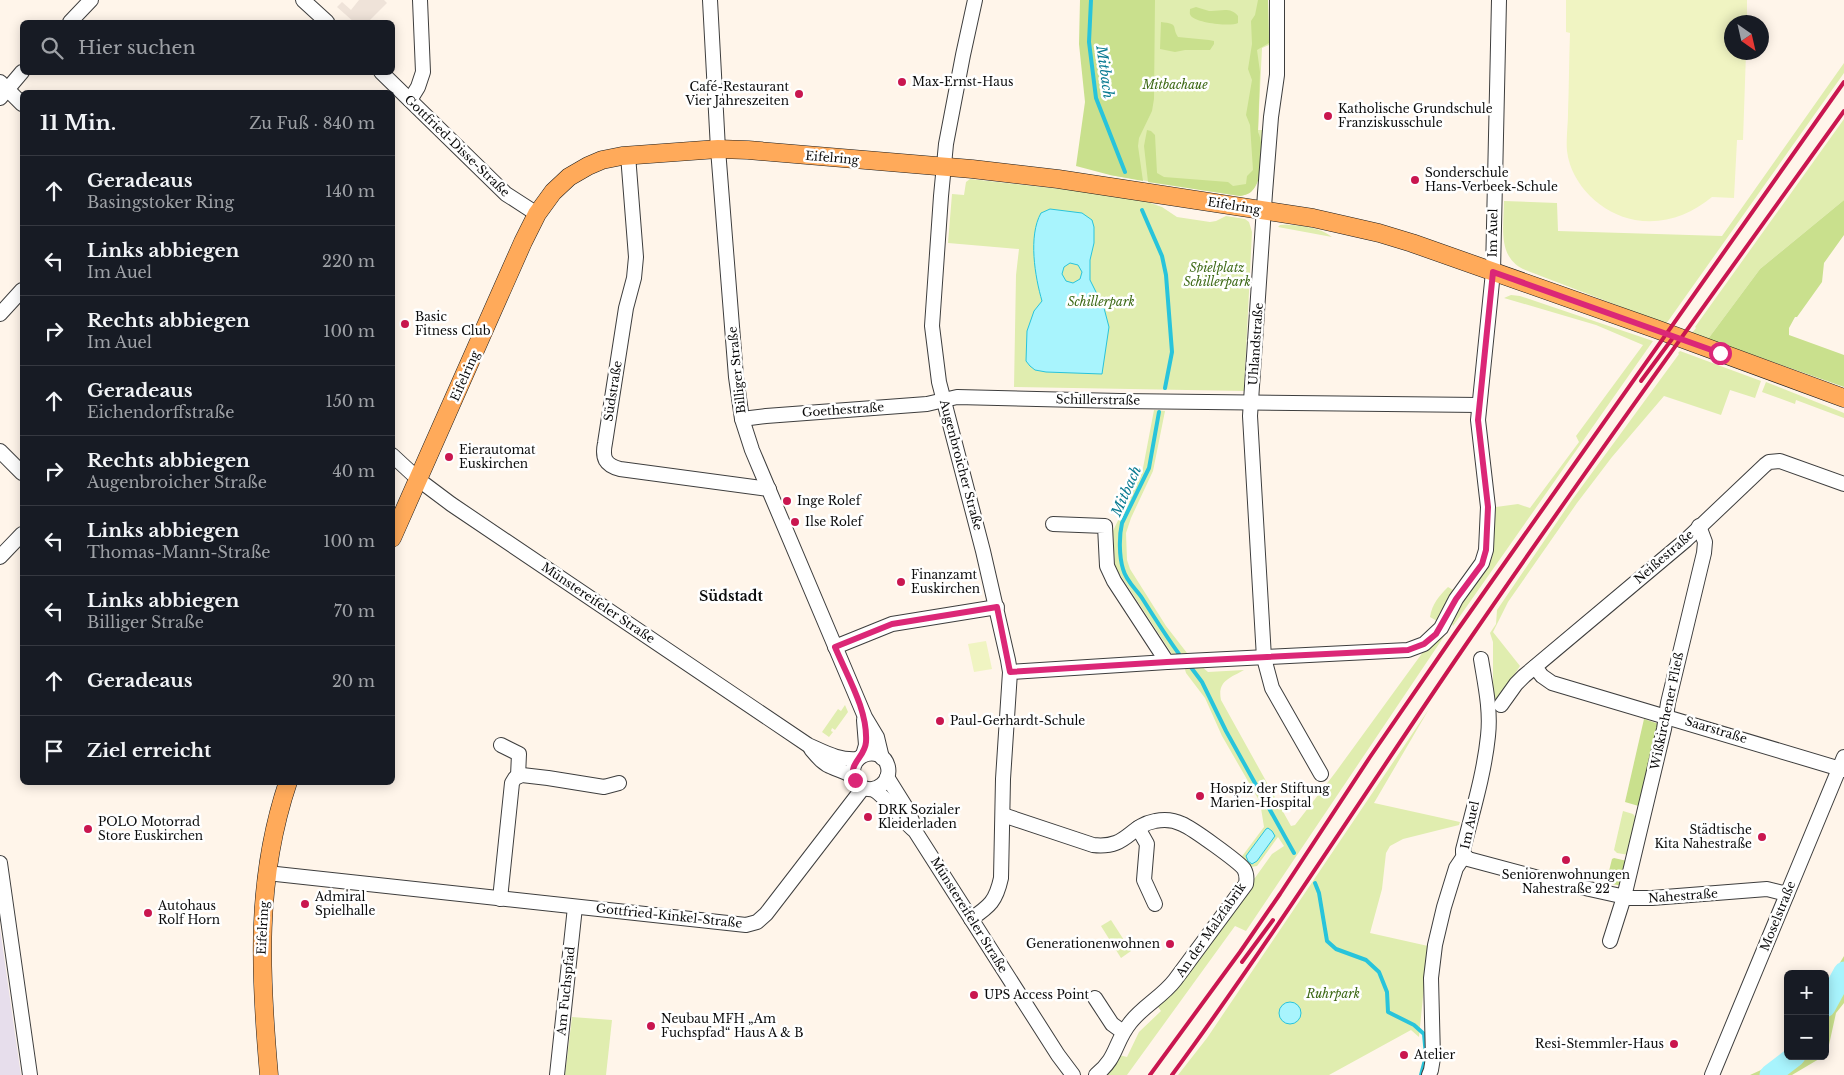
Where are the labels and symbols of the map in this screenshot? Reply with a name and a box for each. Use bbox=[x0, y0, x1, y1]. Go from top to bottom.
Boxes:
north arrow bbox=[1724, 15, 1769, 60]
water label: Mitbach bbox=[1092, 43, 1118, 100]
place label: Max-Ernst-Haus bbox=[912, 74, 1013, 89]
marker: Max-Ernst-Haus bbox=[896, 76, 908, 88]
park label: Mitbachaue bbox=[1141, 77, 1208, 92]
place label: Café-Restaurant Vier Jahreszeiten bbox=[684, 79, 789, 108]
marker: Café-Restaurant Vier Jahreszeiten bbox=[793, 88, 805, 100]
street label: Gottfried-Disse-Straße bbox=[402, 92, 513, 200]
place label: Katholische Grundschule Franziskusschule bbox=[1338, 101, 1493, 130]
marker: Katholische Grundschule Franziskusschule bbox=[1322, 110, 1334, 122]
street label: Eifelring bbox=[805, 148, 860, 167]
place label: Sonderschule Hans-Verbeek-Schule bbox=[1425, 165, 1558, 194]
marker: Sonderschule Hans-Verbeek-Schule bbox=[1409, 174, 1421, 186]
street label: Eifelring bbox=[1206, 194, 1263, 217]
street label: Im Auel bbox=[1485, 208, 1500, 257]
park label: Spielplatz Schillerpark bbox=[1183, 260, 1251, 289]
park label: Schillerpark bbox=[1067, 294, 1135, 309]
street label: Uhlandstraße bbox=[1245, 302, 1266, 386]
place label: Basic Fitness Club bbox=[415, 309, 491, 338]
marker: Basic Fitness Club bbox=[399, 318, 411, 330]
street label: Billiger Straße bbox=[724, 326, 749, 414]
route start bbox=[1709, 342, 1732, 365]
street label: Eifelring bbox=[447, 347, 483, 403]
street label: Südstraße bbox=[600, 359, 625, 422]
street label: Schillerstraße bbox=[1056, 391, 1140, 408]
street label: Augenbroicher Straße bbox=[937, 397, 986, 532]
street label: Goethestraße bbox=[801, 399, 885, 420]
place label: Eierautomat Euskirchen bbox=[459, 442, 536, 471]
marker: Eierautomat Euskirchen bbox=[443, 451, 455, 463]
water label: Mitbach bbox=[1107, 463, 1145, 520]
place label: Inge Rolef bbox=[797, 493, 863, 508]
marker: Inge Rolef bbox=[781, 495, 793, 507]
place label: Ilse Rolef bbox=[805, 514, 865, 529]
marker: Ilse Rolef bbox=[789, 516, 801, 528]
street label: Neißestraße bbox=[1631, 527, 1697, 587]
street label: Münstereifeler Straße bbox=[539, 559, 658, 646]
place label: Finanzamt Euskirchen bbox=[911, 567, 980, 596]
marker: Finanzamt Euskirchen bbox=[895, 576, 907, 588]
district label: Südstadt bbox=[699, 587, 764, 605]
street label: Wißkirchener Fließ bbox=[1646, 651, 1686, 772]
place label: Paul-Gerhardt-Schule bbox=[950, 713, 1085, 728]
street label: Saarstraße bbox=[1683, 713, 1749, 746]
marker: Paul-Gerhardt-Schule bbox=[934, 715, 946, 727]
route end bbox=[844, 769, 867, 792]
place label: Hospiz der Stiftung Marien-Hospital bbox=[1210, 781, 1330, 810]
marker: Hospiz der Stiftung Marien-Hospital bbox=[1194, 790, 1206, 802]
street label: Im Auel bbox=[1457, 799, 1482, 850]
place label: DRK Sozialer Kleiderladen bbox=[878, 802, 960, 831]
marker: DRK Sozialer Kleiderladen bbox=[862, 811, 874, 823]
place label: POLO Motorrad Store Euskirchen bbox=[98, 814, 203, 843]
place label: Städtische Kita Nahestraße bbox=[1654, 822, 1752, 851]
marker: POLO Motorrad Store Euskirchen bbox=[82, 823, 94, 835]
marker: Städtische Kita Nahestraße bbox=[1756, 831, 1768, 843]
street label: Münstereifeler Straße bbox=[928, 854, 1011, 975]
marker: Seniorenwohnungen Nahestraße 22 bbox=[1560, 854, 1572, 866]
place label: Seniorenwohnungen Nahestraße 22 bbox=[1502, 867, 1630, 896]
street label: Moselstraße bbox=[1757, 878, 1798, 953]
street label: An der Malzfabrik bbox=[1172, 879, 1249, 981]
street label: Nahestraße bbox=[1648, 886, 1718, 905]
place label: Admiral Spielhalle bbox=[314, 889, 375, 918]
place label: Autohaus Rolf Horn bbox=[157, 898, 220, 927]
marker: Admiral Spielhalle bbox=[299, 898, 311, 910]
street label: Eifelring bbox=[254, 900, 271, 955]
street label: Gottfried-Kinkel-Straße bbox=[595, 900, 743, 931]
marker: Autohaus Rolf Horn bbox=[142, 907, 154, 919]
place label: Generationenwohnen bbox=[1026, 936, 1160, 951]
marker: Generationenwohnen bbox=[1164, 938, 1176, 950]
street label: Am Fuchspfad bbox=[553, 946, 578, 1037]
park label: Ruhrpark bbox=[1305, 986, 1360, 1001]
place label: UPS Access Point bbox=[984, 987, 1090, 1002]
marker: UPS Access Point bbox=[968, 989, 980, 1001]
place label: Neubau MFH „Am Fuchspfad“ Haus A & B bbox=[661, 1011, 804, 1040]
marker: Neubau MFH „Am Fuchspfad“ Haus A & B bbox=[645, 1020, 657, 1032]
place label: Resi-Stemmler-Haus bbox=[1535, 1036, 1664, 1051]
marker: Resi-Stemmler-Haus bbox=[1668, 1038, 1680, 1050]
place label: Atelier bbox=[1413, 1047, 1455, 1062]
marker: Atelier bbox=[1398, 1049, 1410, 1061]

